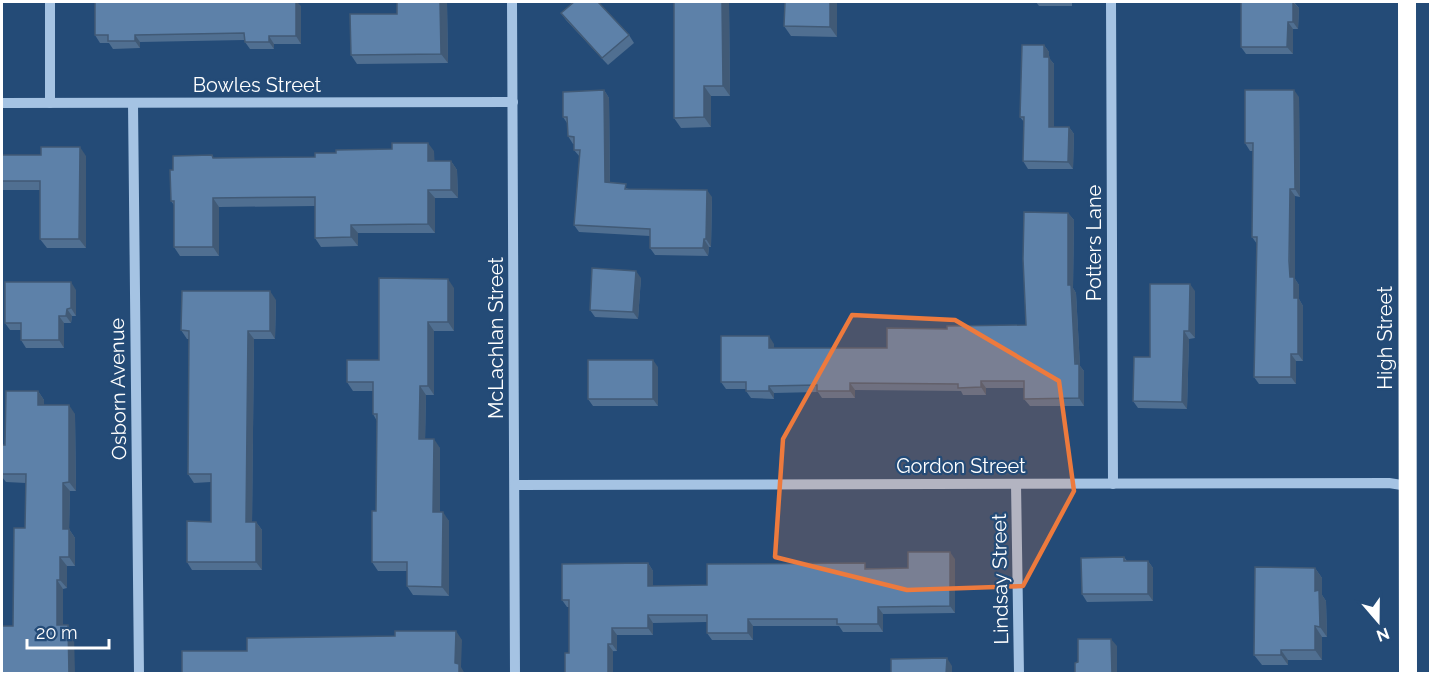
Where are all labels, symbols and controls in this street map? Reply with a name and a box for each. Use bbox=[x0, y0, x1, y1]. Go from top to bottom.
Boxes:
street label: Bowles Street bbox=[193, 73, 322, 97]
street label: Potters Lane bbox=[1082, 184, 1106, 301]
street label: McLachlan Street bbox=[484, 257, 508, 419]
street label: High Street bbox=[1373, 286, 1397, 390]
street label: Osborn Avenue bbox=[105, 317, 131, 460]
street label: Gordon Street bbox=[896, 454, 1026, 478]
street label: Lindsay Street bbox=[987, 513, 1013, 645]
north arrow bbox=[1348, 591, 1408, 651]
scale bar bbox=[27, 612, 110, 650]
text: 20 m bbox=[36, 622, 78, 643]
text: N bbox=[1374, 624, 1392, 646]

